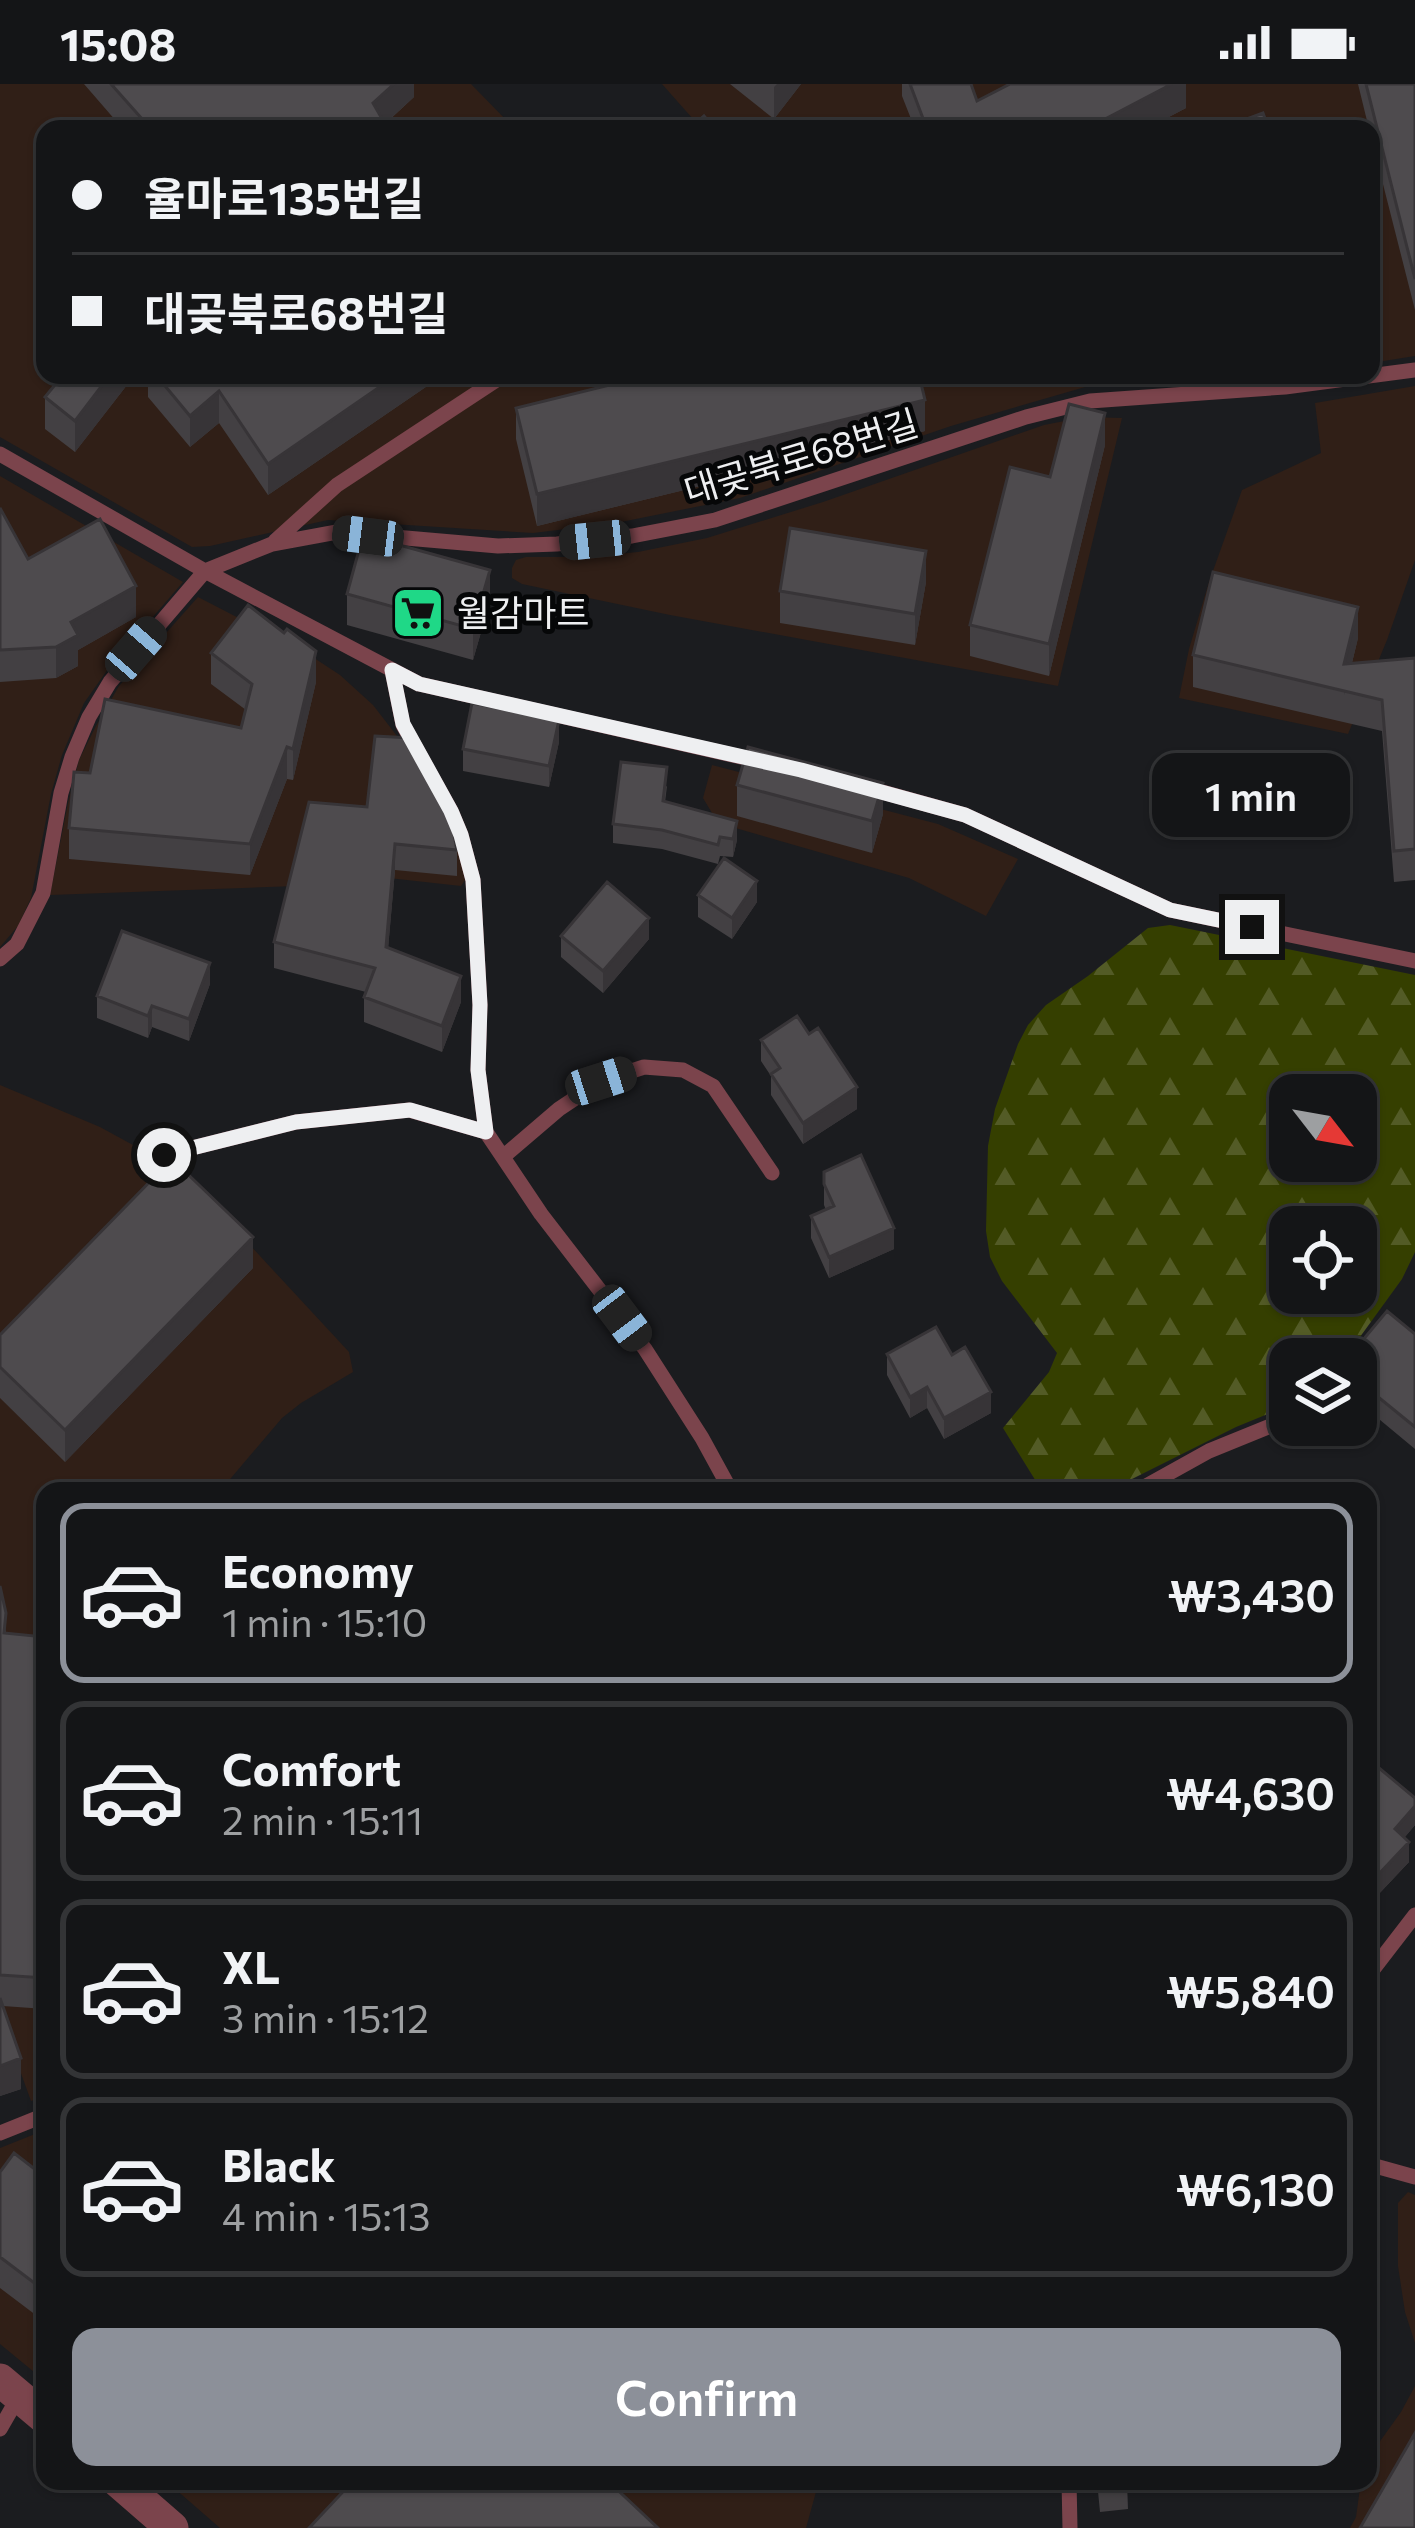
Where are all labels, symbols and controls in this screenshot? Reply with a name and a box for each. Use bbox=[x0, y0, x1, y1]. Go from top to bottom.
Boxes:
text: 15:08 bbox=[60, 15, 176, 70]
text: 율마로135번길 bbox=[144, 169, 424, 224]
text: 대곶북로68번길 bbox=[144, 284, 448, 339]
street label: 대곶북로68번길 bbox=[678, 399, 923, 512]
car bbox=[330, 514, 406, 558]
car bbox=[557, 518, 633, 562]
supermarket icon: 월감마트 bbox=[390, 585, 446, 641]
place label: 월감마트 bbox=[457, 589, 589, 633]
car bbox=[99, 610, 173, 688]
callout: 1 min bbox=[1153, 753, 1351, 837]
text: 1 min bbox=[1205, 771, 1297, 819]
route end bbox=[1225, 900, 1279, 954]
car bbox=[561, 1053, 641, 1109]
north arrow bbox=[1269, 1074, 1377, 1182]
map controls bbox=[1269, 1074, 1377, 1446]
route start bbox=[137, 1128, 191, 1182]
button: locate bbox=[1269, 1206, 1377, 1314]
car bbox=[586, 1278, 658, 1358]
button: layers bbox=[1269, 1338, 1377, 1446]
icon: car bbox=[78, 1539, 186, 1647]
text: Economy bbox=[222, 1542, 414, 1597]
text: ₩3,430 bbox=[1168, 1566, 1335, 1621]
text: 1 min · 15:10 bbox=[222, 1597, 427, 1645]
icon: car bbox=[78, 1737, 186, 1845]
text: Comfort bbox=[222, 1740, 401, 1795]
text: ₩4,630 bbox=[1166, 1764, 1335, 1819]
text: 2 min · 15:11 bbox=[222, 1795, 423, 1843]
icon: car bbox=[78, 1935, 186, 2043]
text: XL bbox=[222, 1938, 280, 1993]
text: ₩5,840 bbox=[1166, 1962, 1335, 2017]
text: 3 min · 15:12 bbox=[222, 1993, 429, 2041]
icon: car bbox=[78, 2133, 186, 2241]
text: Black bbox=[222, 2136, 335, 2191]
text: ₩6,130 bbox=[1176, 2160, 1335, 2215]
text: 4 min · 15:13 bbox=[222, 2191, 431, 2239]
button: Confirm bbox=[72, 2328, 1341, 2466]

